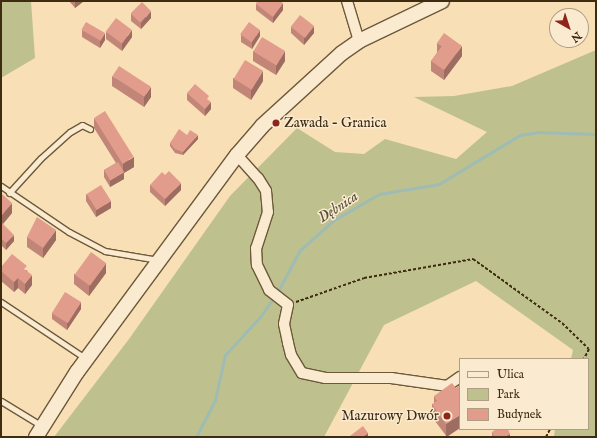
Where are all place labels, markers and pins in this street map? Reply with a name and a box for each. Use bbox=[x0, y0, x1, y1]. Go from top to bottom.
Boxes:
place label: Zawada - Granica bbox=[284, 115, 387, 131]
marker: Zawada - Granica bbox=[271, 118, 281, 128]
place label: Mazurowy Dwór bbox=[341, 408, 439, 424]
marker: Mazurowy Dwór bbox=[442, 411, 452, 421]

